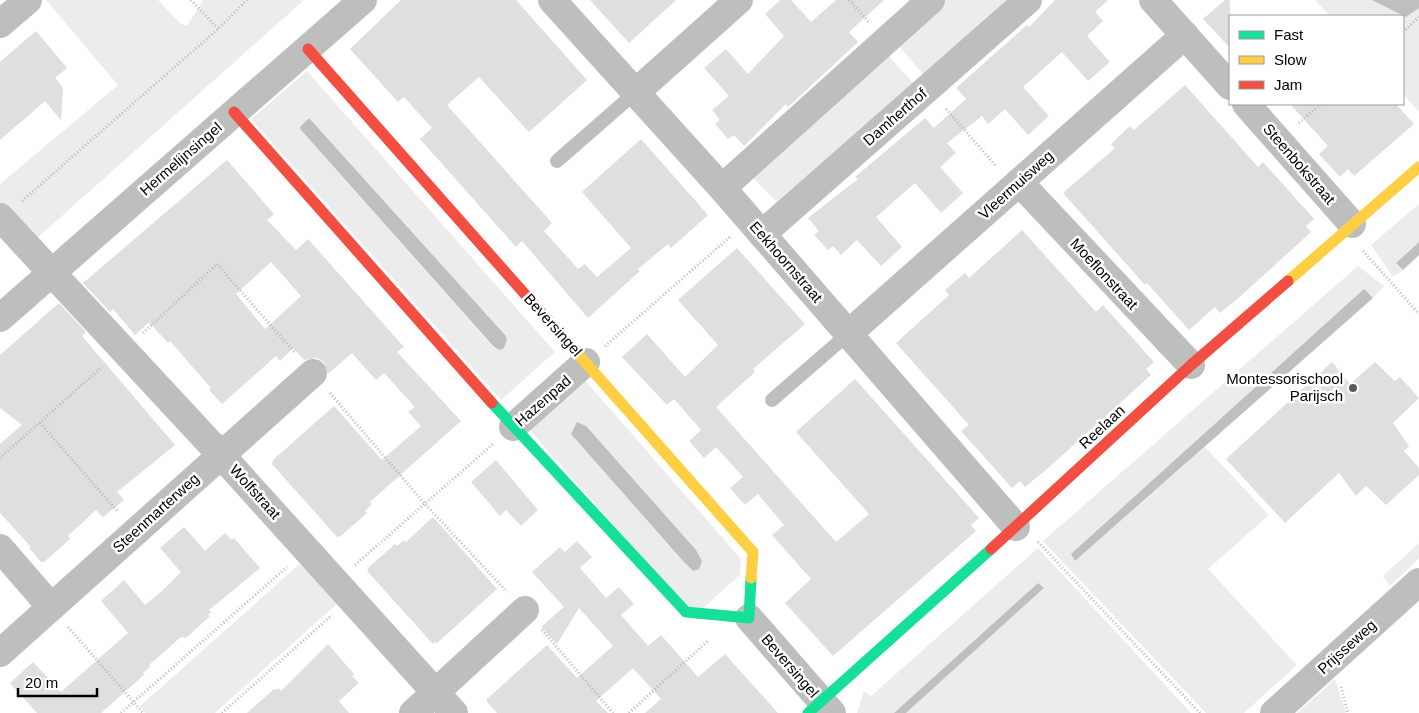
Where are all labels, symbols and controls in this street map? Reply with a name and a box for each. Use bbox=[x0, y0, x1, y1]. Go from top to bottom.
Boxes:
legend bbox=[1229, 15, 1404, 105]
text: Fast bbox=[1274, 26, 1304, 43]
text: Slow bbox=[1274, 51, 1307, 68]
text: Jam bbox=[1274, 76, 1302, 93]
street label: Damherthof bbox=[860, 84, 930, 149]
street label: Hermelijnsingel bbox=[136, 119, 225, 199]
street label: Steenbokstraat bbox=[1260, 120, 1339, 208]
street label: Vleermuisweg bbox=[975, 147, 1056, 222]
street label: Eekhoornstraat bbox=[747, 218, 827, 306]
street label: Moeflonstraat bbox=[1067, 235, 1142, 313]
street label: Beversingel bbox=[521, 290, 586, 359]
place label: Montessorischool Parijsch bbox=[1226, 370, 1343, 404]
street label: Hazenpad bbox=[511, 372, 574, 429]
marker: Montessorischool Parijsch bbox=[1347, 382, 1359, 394]
street label: Reelaan bbox=[1075, 401, 1128, 452]
street label: Wolfstraat bbox=[227, 461, 285, 523]
street label: Steenmarterweg bbox=[109, 469, 202, 556]
street label: Prijsseweg bbox=[1314, 616, 1379, 677]
street label: Beversingel bbox=[758, 631, 823, 701]
scale bar bbox=[18, 666, 96, 698]
text: 20 m bbox=[25, 674, 58, 691]

